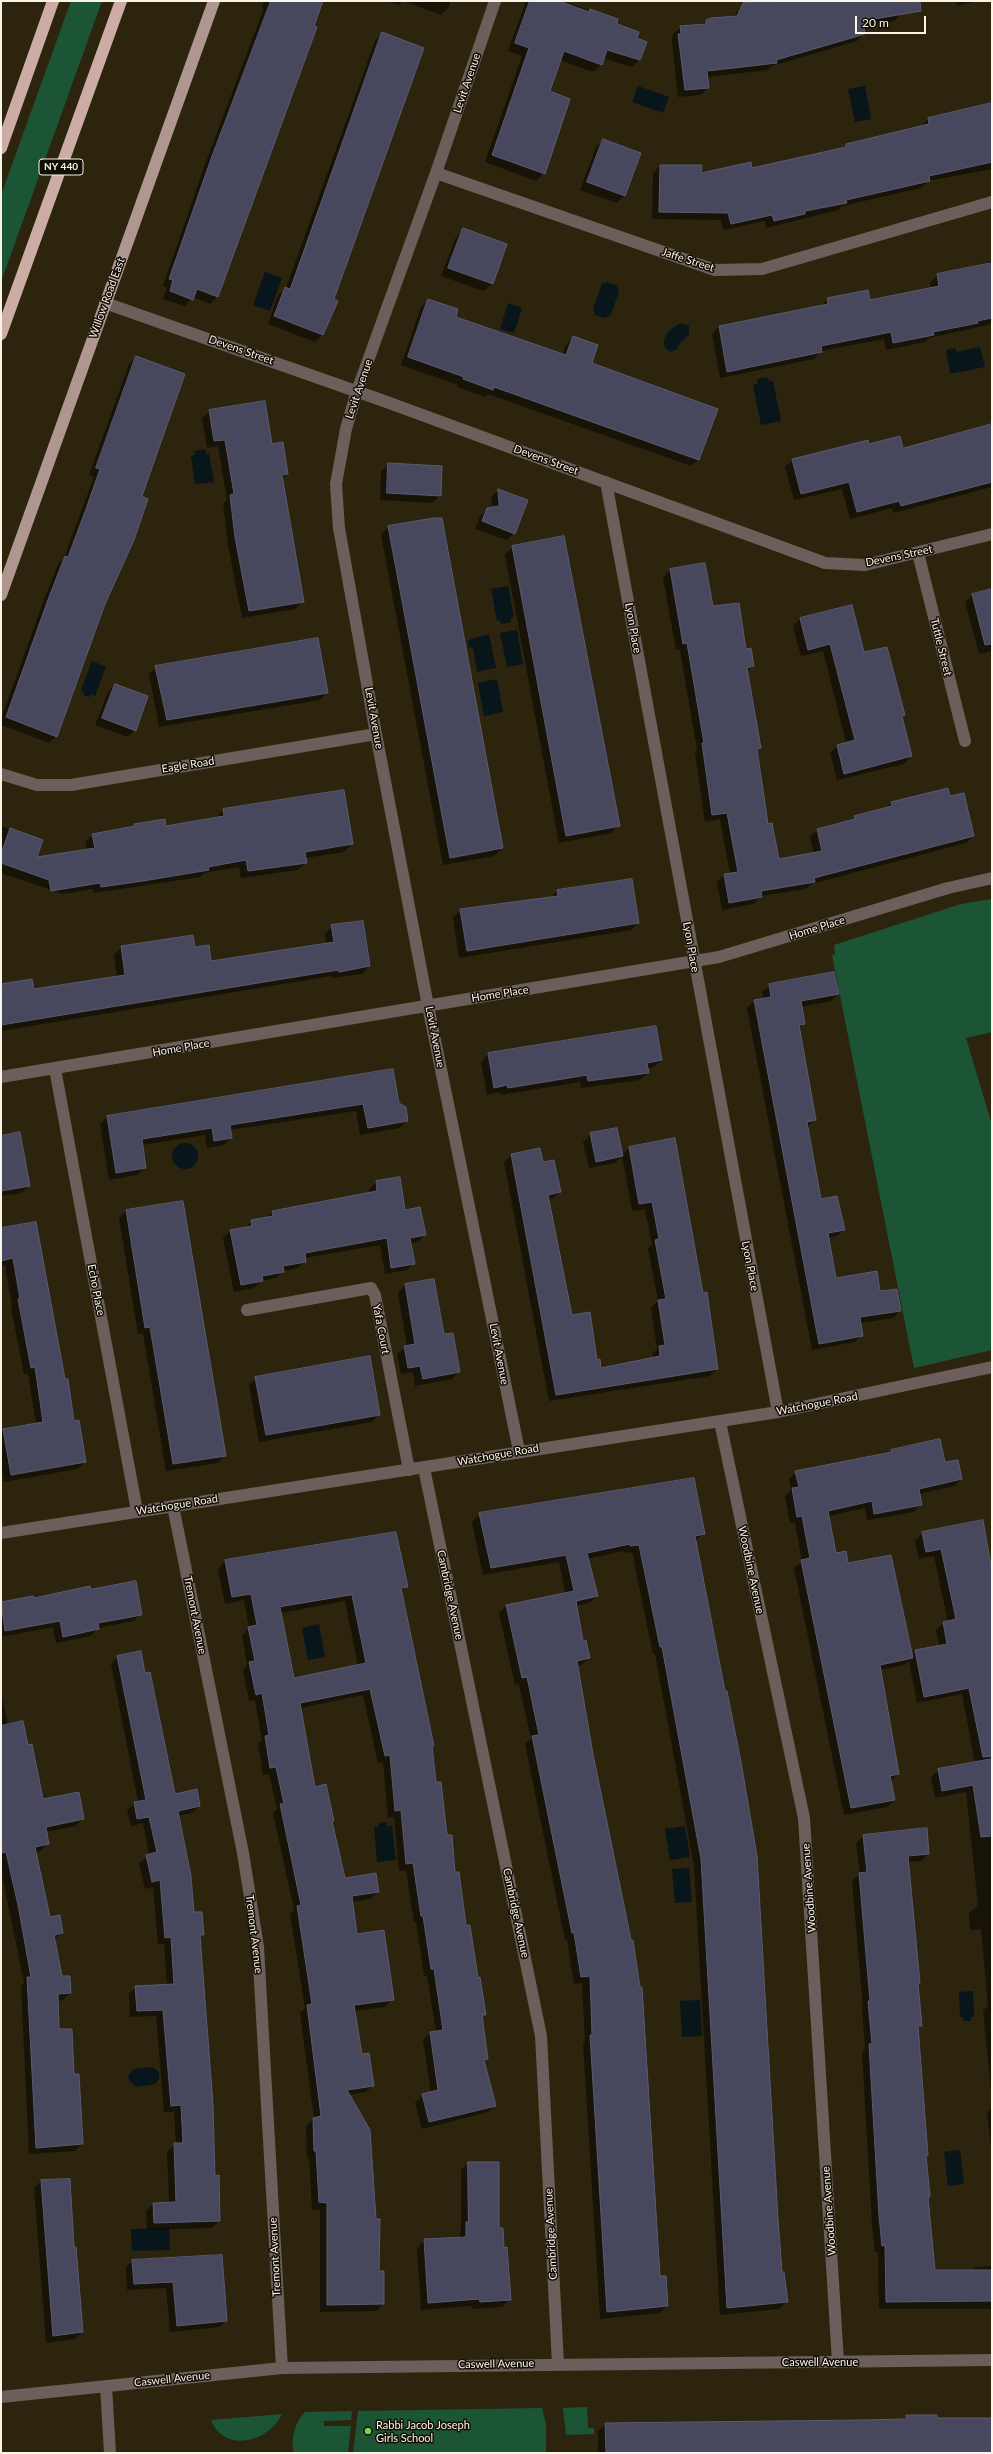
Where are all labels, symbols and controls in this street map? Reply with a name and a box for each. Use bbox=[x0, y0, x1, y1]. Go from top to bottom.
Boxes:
scale bar bbox=[857, 8, 928, 34]
text: 20 m bbox=[862, 15, 889, 30]
street label: Levit Avenue bbox=[451, 51, 483, 115]
road number: NY 440 bbox=[39, 159, 83, 175]
street label: Jaffe Street bbox=[660, 245, 716, 275]
street label: Willow Road East bbox=[86, 256, 128, 340]
street label: Devens Street bbox=[207, 333, 275, 367]
street label: Levit Avenue bbox=[343, 357, 375, 421]
street label: Devens Street bbox=[512, 442, 580, 478]
street label: Devens Street bbox=[864, 542, 934, 570]
street label: Lyon Place bbox=[622, 602, 644, 654]
street label: Tuttle Street bbox=[927, 617, 955, 677]
street label: Levit Avenue bbox=[362, 686, 386, 750]
street label: Eagle Road bbox=[161, 754, 215, 776]
street label: Home Place bbox=[787, 913, 847, 943]
street label: Lyon Place bbox=[680, 921, 702, 973]
street label: Home Place bbox=[470, 983, 530, 1005]
street label: Levit Avenue bbox=[423, 1005, 447, 1069]
street label: Home Place bbox=[151, 1036, 211, 1060]
street label: Lyon Place bbox=[739, 1240, 761, 1292]
street label: Echo Place bbox=[85, 1263, 107, 1317]
street label: Yafa Court bbox=[370, 1303, 392, 1355]
street label: Levit Avenue bbox=[487, 1322, 511, 1386]
street label: Watchogue Road bbox=[775, 1390, 859, 1418]
street label: Watchogue Road bbox=[456, 1441, 540, 1469]
street label: Watchogue Road bbox=[135, 1492, 219, 1518]
street label: Woodbine Avenue bbox=[735, 1525, 767, 1615]
street label: Cambridge Avenue bbox=[434, 1549, 466, 1641]
street label: Tremont Avenue bbox=[181, 1575, 209, 1655]
street label: Woodbine Avenue bbox=[799, 1843, 819, 1933]
street label: Cambridge Avenue bbox=[500, 1867, 532, 1959]
street label: Tremont Avenue bbox=[243, 1894, 265, 1974]
street label: Woodbine Avenue bbox=[819, 2166, 839, 2256]
street label: Cambridge Avenue bbox=[542, 2188, 560, 2280]
street label: Tremont Avenue bbox=[266, 2217, 284, 2297]
street label: Caswell Avenue bbox=[782, 2355, 858, 2369]
street label: Caswell Avenue bbox=[458, 2357, 534, 2371]
street label: Caswell Avenue bbox=[133, 2368, 211, 2390]
place label: Rabbi Jacob Joseph Girls School bbox=[376, 2418, 470, 2444]
marker: Rabbi Jacob Joseph Girls School bbox=[363, 2426, 373, 2436]

